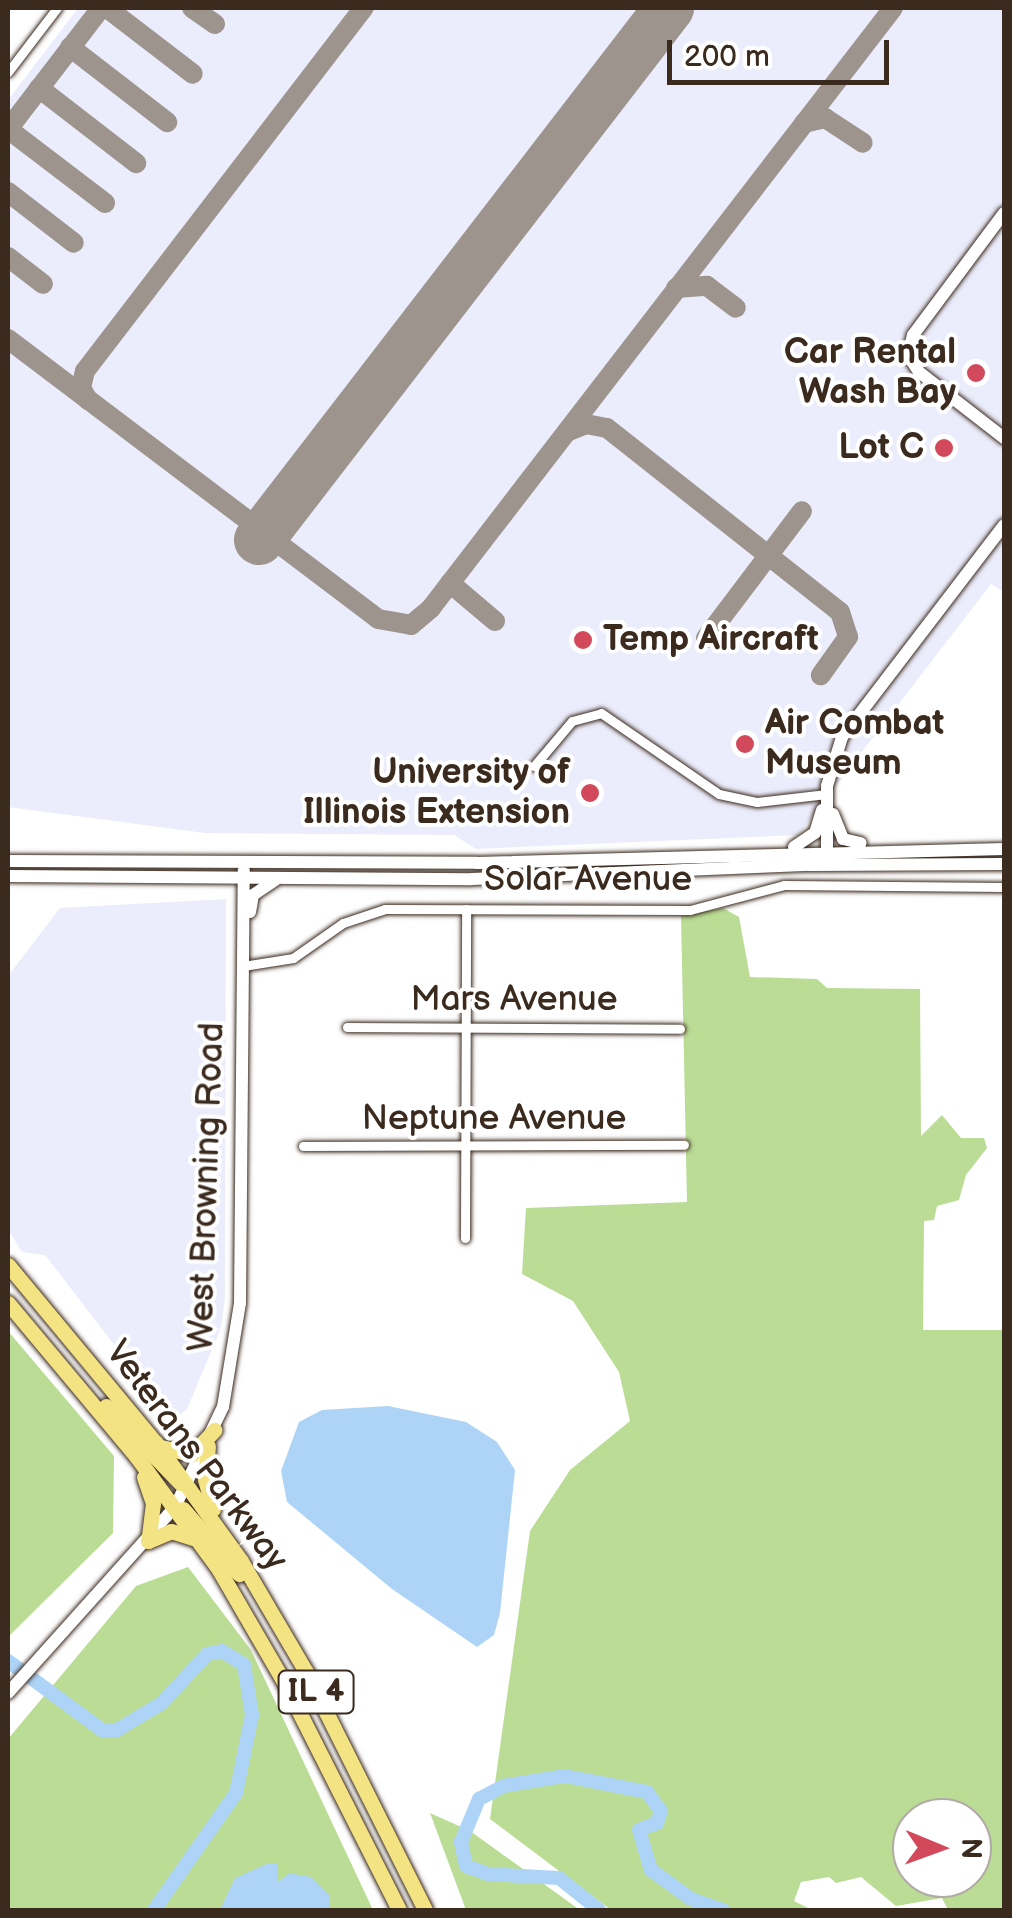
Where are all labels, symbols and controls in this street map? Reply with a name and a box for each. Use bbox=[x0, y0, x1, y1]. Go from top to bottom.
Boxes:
scale bar bbox=[672, 20, 894, 82]
text: 200 m bbox=[684, 39, 770, 75]
place label: Car Rental Wash Bay bbox=[784, 332, 956, 414]
marker: Car Rental Wash Bay bbox=[965, 362, 987, 384]
place label: Lot C bbox=[838, 427, 924, 469]
marker: Lot C bbox=[933, 437, 955, 459]
place label: Temp Aircraft bbox=[603, 619, 819, 661]
marker: Temp Aircraft bbox=[572, 629, 594, 651]
place label: Air Combat Museum bbox=[765, 703, 944, 785]
marker: Air Combat Museum bbox=[734, 733, 756, 755]
place label: University of Illinois Extension bbox=[303, 752, 570, 834]
marker: University of Illinois Extension bbox=[579, 782, 601, 804]
street label: Solar Avenue bbox=[484, 859, 692, 901]
street label: Mars Avenue bbox=[411, 979, 617, 1021]
street label: West Browning Road bbox=[180, 1022, 234, 1352]
street label: Neptune Avenue bbox=[362, 1098, 626, 1140]
street label: Veterans Parkway bbox=[96, 1333, 296, 1579]
road number: IL 4 bbox=[276, 1665, 356, 1719]
north arrow bbox=[892, 1798, 992, 1898]
text: N bbox=[954, 1838, 987, 1859]

